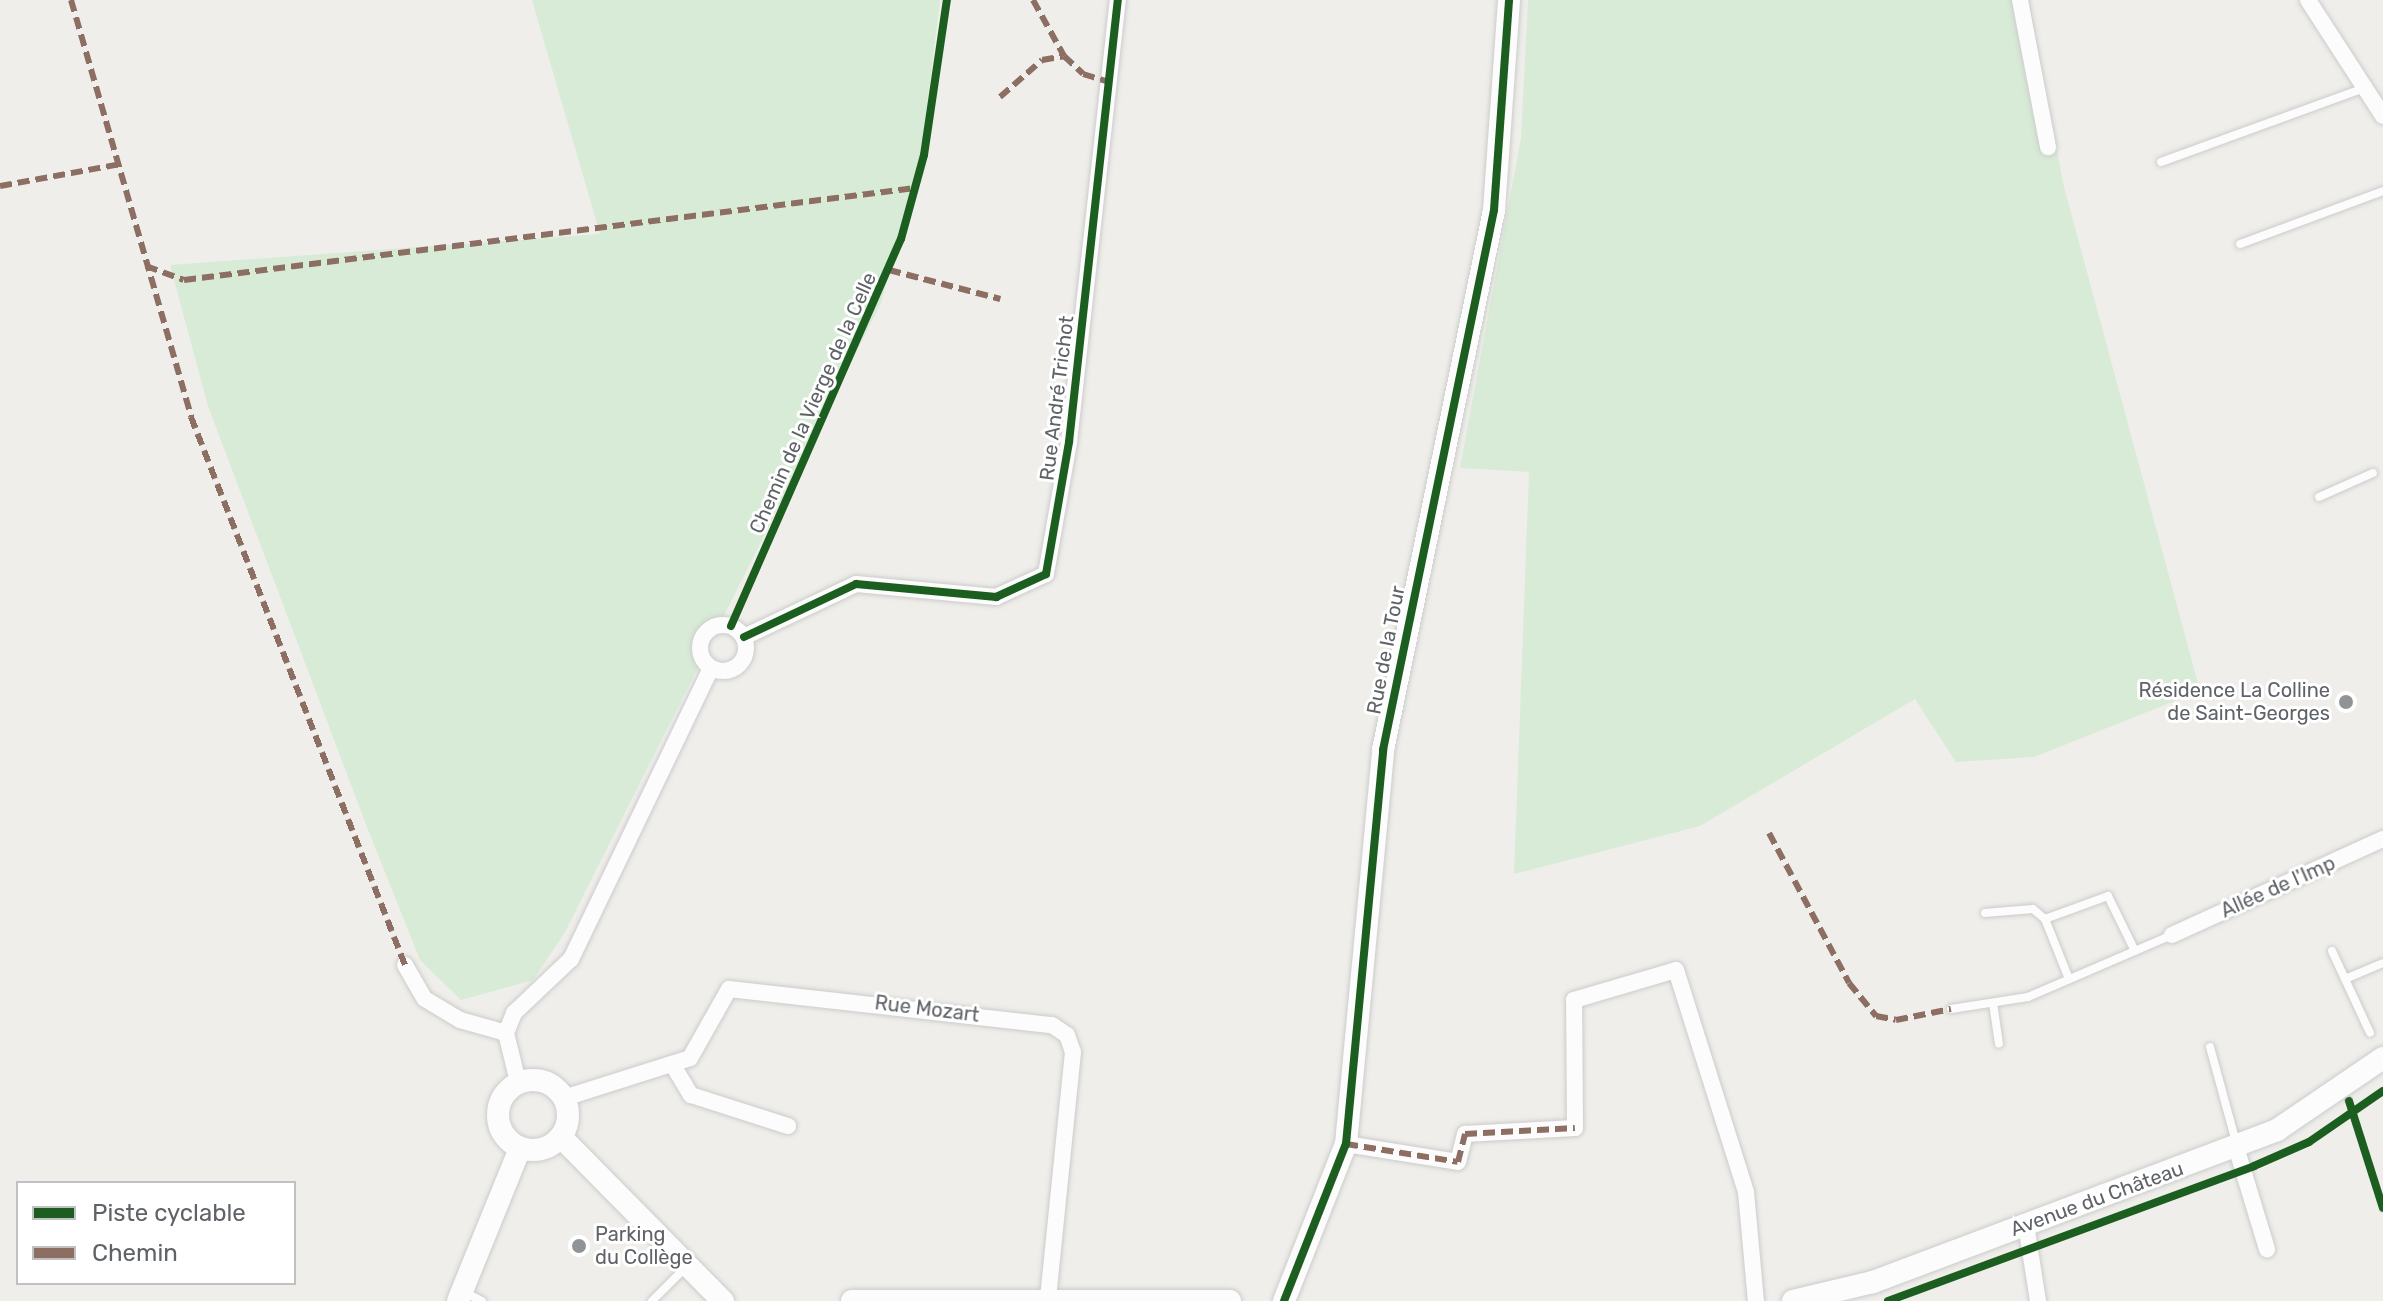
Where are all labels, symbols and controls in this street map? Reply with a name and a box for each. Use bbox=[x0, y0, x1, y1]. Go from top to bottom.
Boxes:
street label: Chemin de la Vierge de la Celle bbox=[744, 268, 882, 538]
street label: Rue André Trichot bbox=[1035, 314, 1079, 482]
street label: Rue de la Tour bbox=[1362, 584, 1410, 716]
place label: Résidence La Colline de Saint-Georges bbox=[2139, 678, 2330, 725]
marker: Résidence La Colline de Saint-Georges bbox=[2337, 693, 2355, 711]
street label: Allée de l'Imp bbox=[2217, 851, 2339, 923]
street label: Rue Mozart bbox=[873, 991, 981, 1027]
street label: Avenue du Château bbox=[2007, 1157, 2187, 1241]
legend bbox=[16, 1181, 296, 1285]
text: Piste cyclable bbox=[92, 1199, 246, 1227]
place label: Parking du Collège bbox=[595, 1222, 693, 1269]
marker: Parking du Collège bbox=[570, 1237, 588, 1255]
text: Chemin bbox=[92, 1239, 178, 1267]

